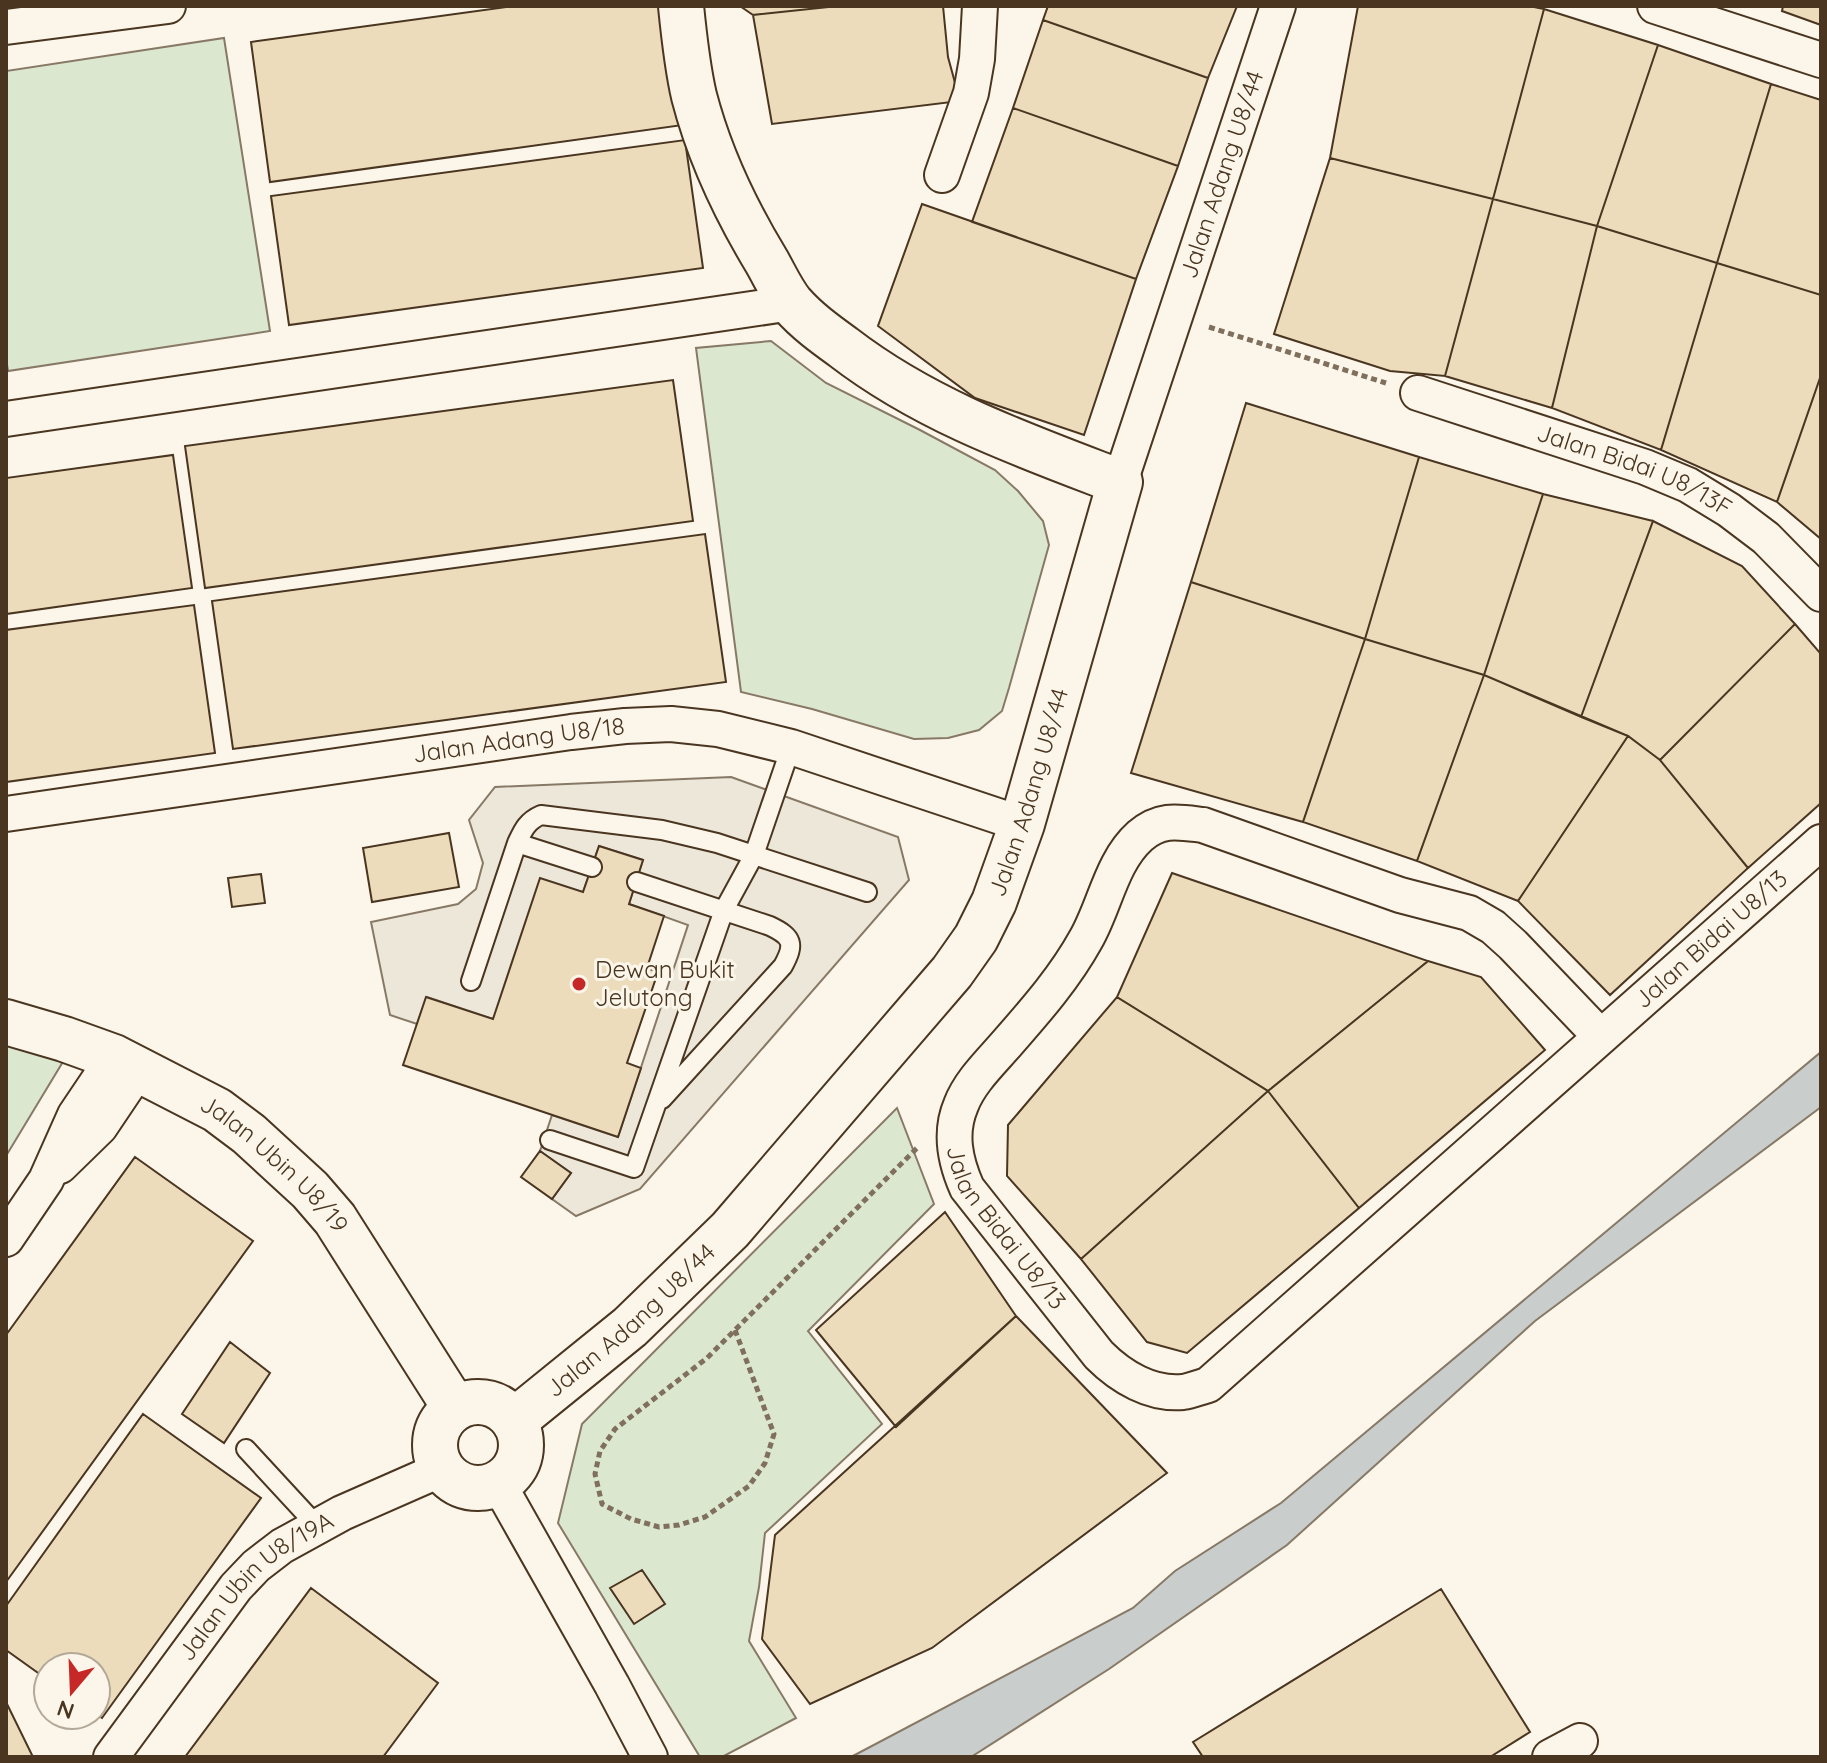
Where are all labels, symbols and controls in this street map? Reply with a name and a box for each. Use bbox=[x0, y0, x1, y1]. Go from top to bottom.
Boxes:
street label: Jalan Adang U8/44 bbox=[1173, 67, 1270, 282]
street label: Jalan Bidai U8/13F bbox=[1533, 417, 1738, 522]
street label: Jalan Adang U8/44 bbox=[981, 684, 1074, 900]
street label: Jalan Adang U8/18 bbox=[411, 710, 626, 769]
street label: Jalan Bidai U8/13 bbox=[1628, 863, 1793, 1014]
place label: Dewan Bukit Jelutong bbox=[595, 954, 735, 1012]
marker: Dewan Bukit Jelutong bbox=[570, 975, 588, 993]
street label: Jalan Ubin U8/19 bbox=[196, 1088, 355, 1237]
street label: Jalan Bidai U8/13 bbox=[941, 1144, 1073, 1315]
street label: Jalan Adang U8/44 bbox=[539, 1237, 721, 1403]
street label: Jalan Ubin U8/19A bbox=[171, 1505, 338, 1666]
north arrow bbox=[32, 1651, 112, 1731]
text: N bbox=[53, 1694, 78, 1726]

